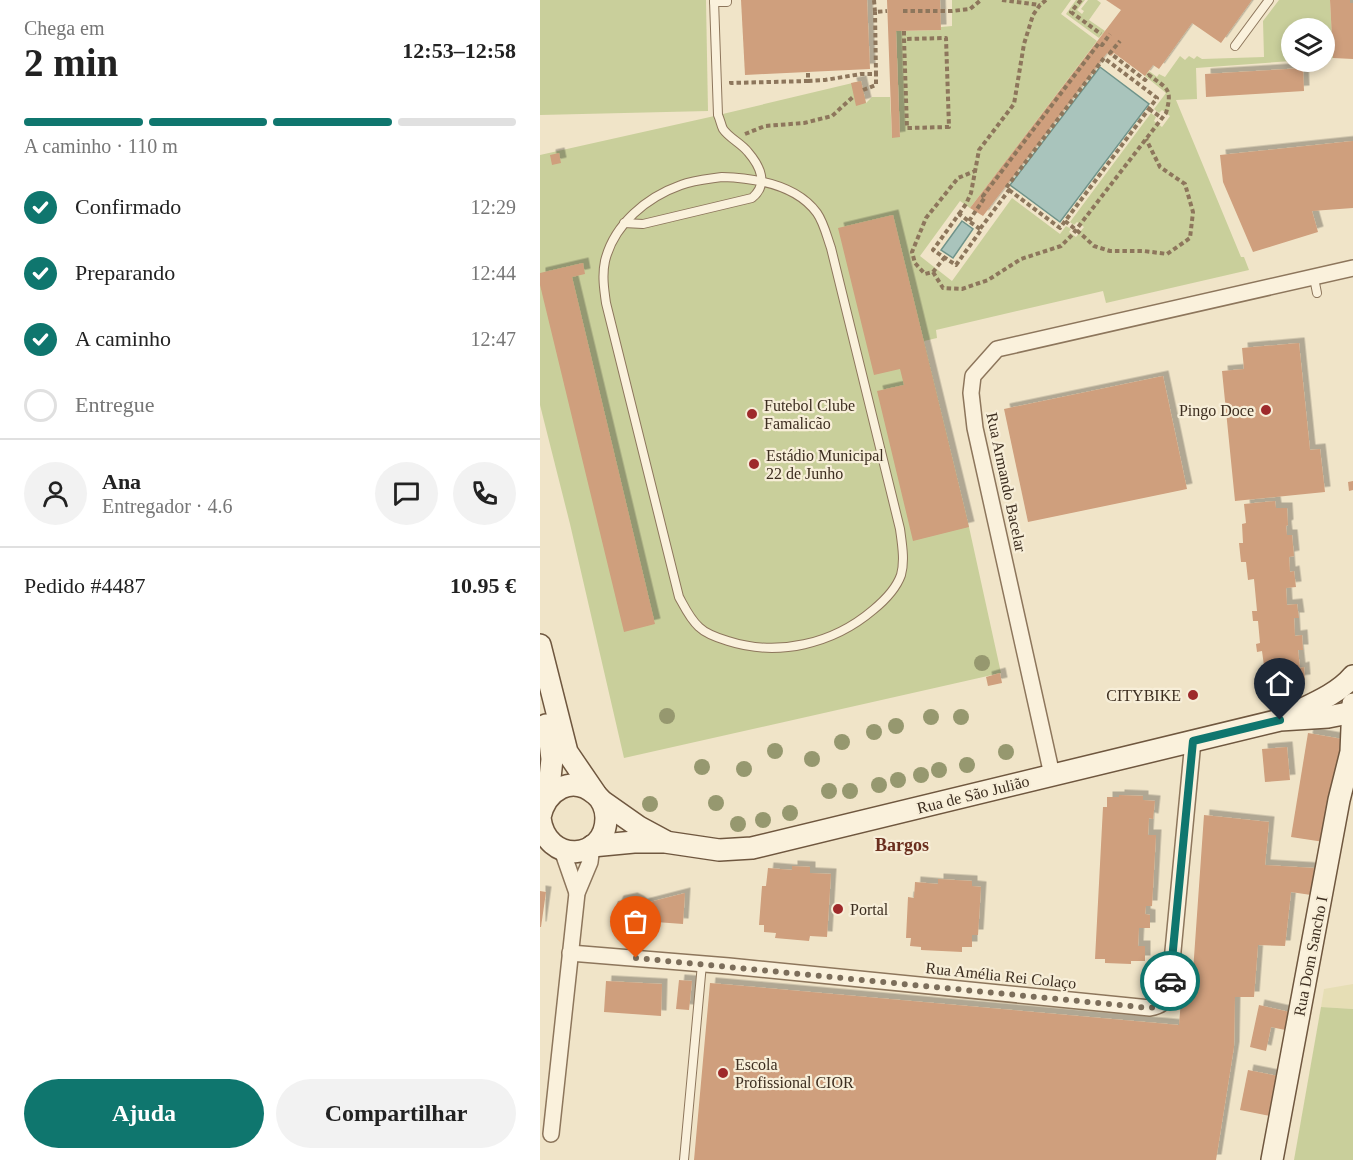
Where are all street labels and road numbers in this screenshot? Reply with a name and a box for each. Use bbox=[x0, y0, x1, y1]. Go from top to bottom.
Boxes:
street label: Rua Armando Bacelar bbox=[983, 411, 1030, 554]
street label: Rua de São Julião bbox=[915, 772, 1031, 817]
street label: Rua Dom Sancho I bbox=[1290, 894, 1330, 1018]
street label: Rua Amélia Rei Colaço bbox=[925, 959, 1077, 993]

